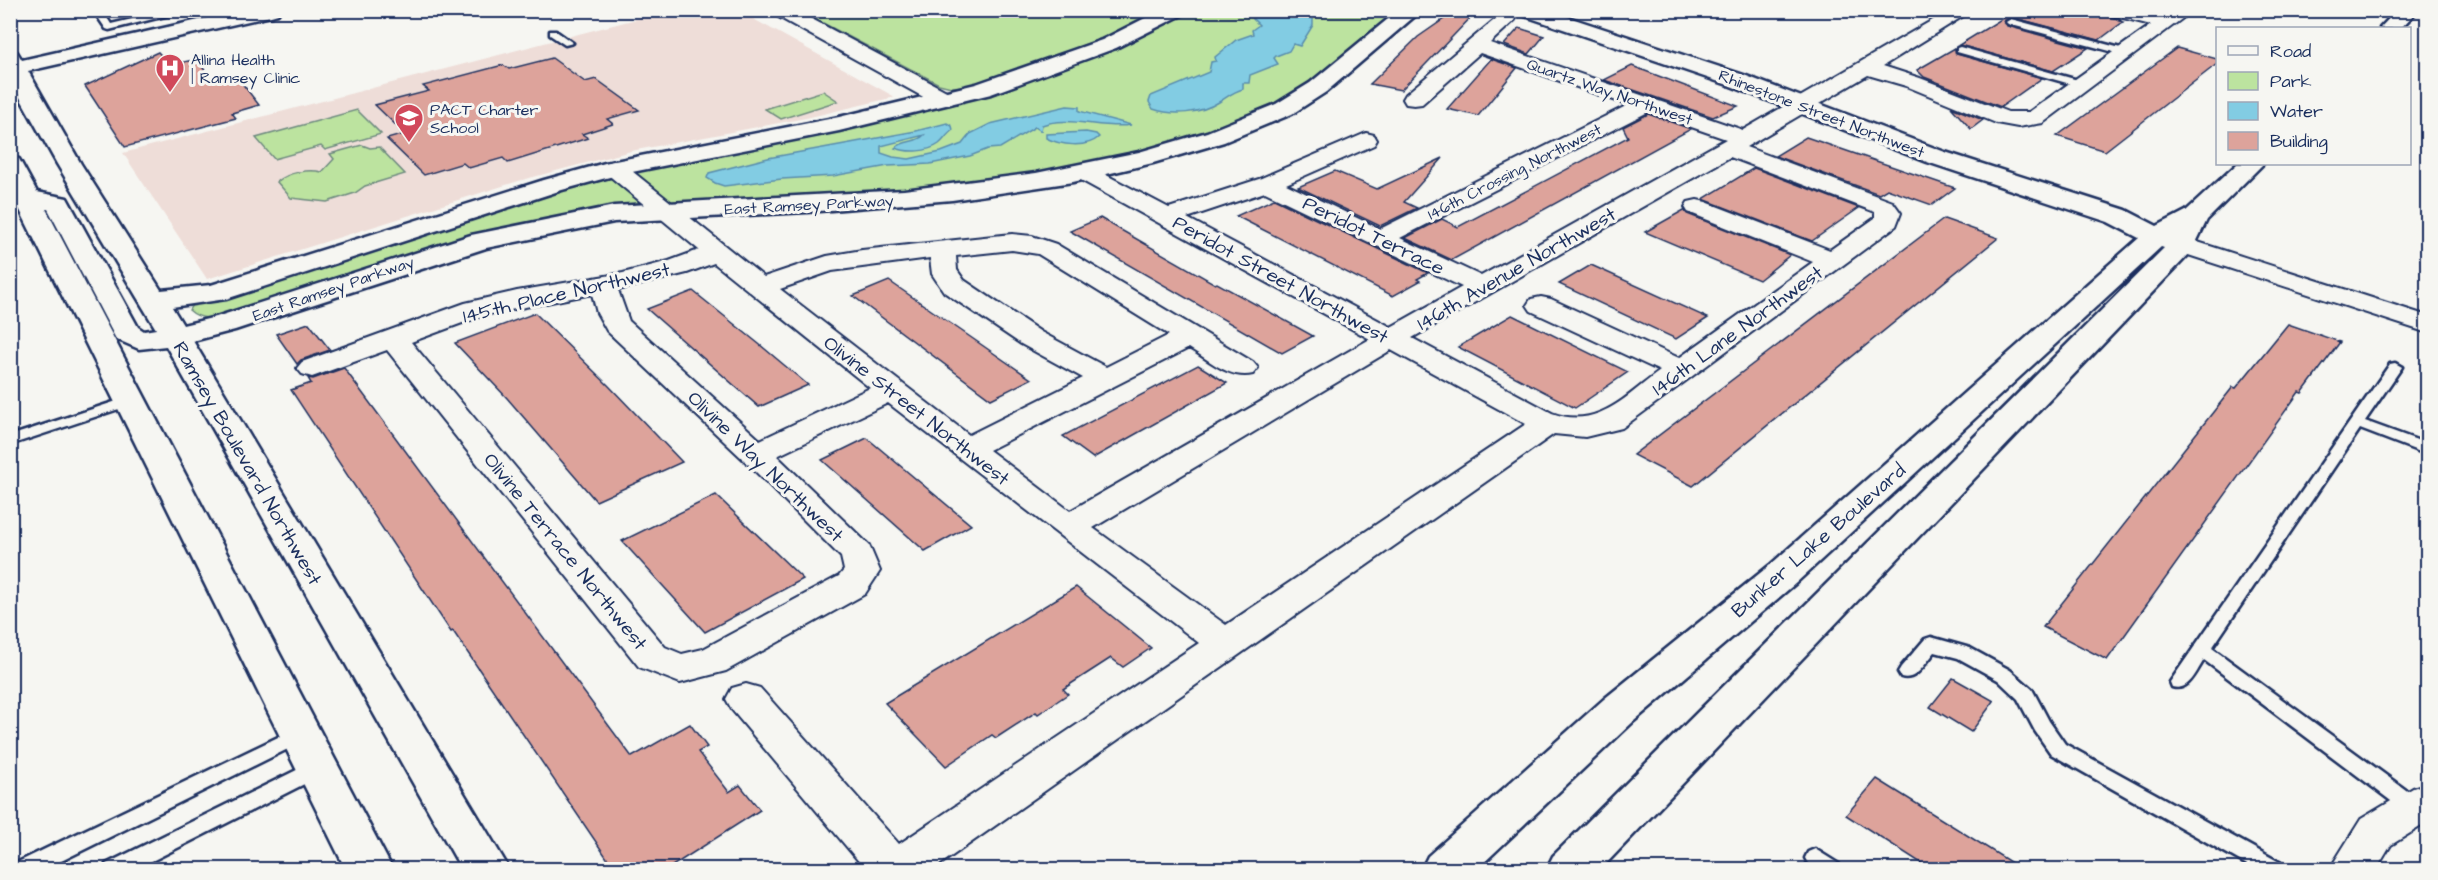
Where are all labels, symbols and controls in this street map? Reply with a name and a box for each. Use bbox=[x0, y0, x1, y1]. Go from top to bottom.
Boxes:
legend bbox=[2216, 27, 2411, 165]
text: Road bbox=[2270, 39, 2311, 64]
place label: Allina Health | Ramsey Clinic bbox=[191, 49, 300, 90]
hospital icon: Allina Health | Ramsey Clinic bbox=[154, 52, 186, 94]
street label: Quartz Way Northwest bbox=[1524, 53, 1696, 132]
street label: Rhinestone Street Northwest bbox=[1715, 64, 1928, 164]
text: Park bbox=[2270, 69, 2312, 94]
place label: PACT Charter School bbox=[430, 99, 539, 139]
text: Water bbox=[2270, 99, 2323, 124]
school or university icon: PACT Charter School bbox=[393, 102, 425, 144]
street label: 146th Crossing Northwest bbox=[1424, 118, 1606, 226]
text: Building bbox=[2270, 129, 2328, 155]
street label: East Ramsey Parkway bbox=[724, 190, 894, 221]
street label: Peridot Terrace bbox=[1298, 190, 1449, 282]
street label: 146th Avenue Northwest bbox=[1412, 200, 1621, 337]
street label: Peridot Street Northwest bbox=[1168, 209, 1394, 351]
street label: East Ramsey Parkway bbox=[250, 251, 417, 328]
street label: 145th Place Northwest bbox=[460, 256, 673, 330]
street label: 146th Lane Northwest bbox=[1646, 259, 1829, 403]
street label: Olivine Street Northwest bbox=[817, 329, 1015, 492]
street label: Ramsey Boulevard Northwest bbox=[165, 336, 329, 591]
street label: Olivine Way Northwest bbox=[680, 385, 850, 550]
street label: Olivine Terrace Northwest bbox=[477, 447, 654, 656]
street label: Bunker Lake Boulevard bbox=[1725, 457, 1912, 625]

